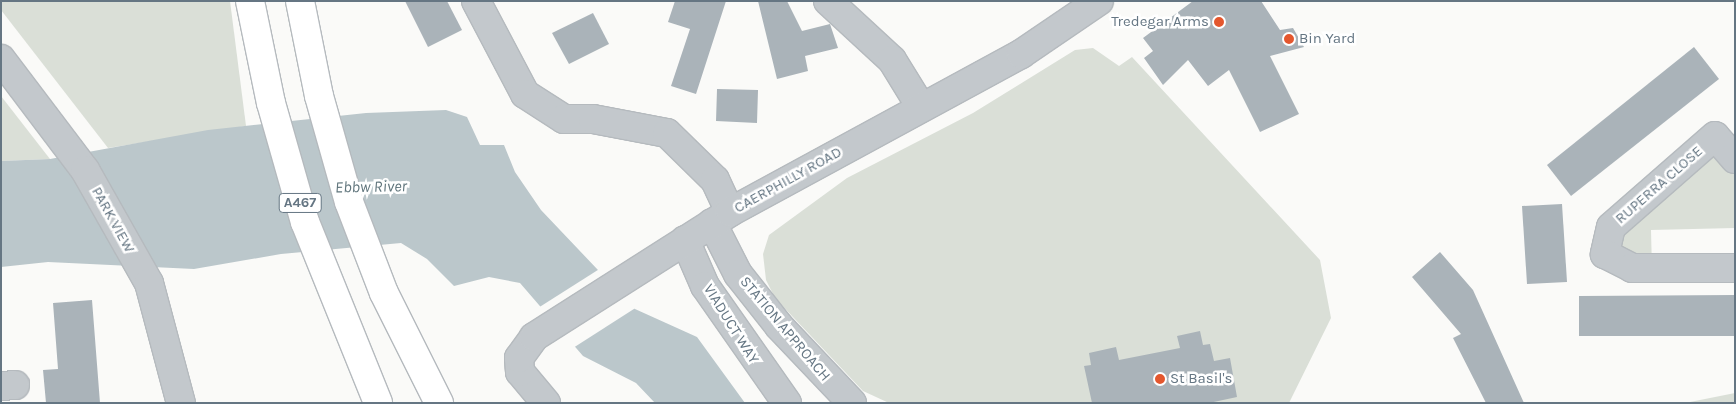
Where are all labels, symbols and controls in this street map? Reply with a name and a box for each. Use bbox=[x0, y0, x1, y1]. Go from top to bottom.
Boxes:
place label: Tredegar Arms bbox=[1111, 13, 1209, 31]
marker: Tredegar Arms bbox=[1213, 16, 1225, 28]
place label: Bin Yard bbox=[1299, 30, 1355, 48]
marker: Bin Yard bbox=[1283, 33, 1295, 45]
street label: RUPERRA CLOSE bbox=[1612, 142, 1706, 228]
street label: CAERPHILLY ROAD bbox=[731, 143, 845, 217]
water label: Ebbw River bbox=[335, 177, 407, 197]
street label: PARK VIEW bbox=[88, 184, 138, 256]
road number: A467 bbox=[278, 192, 322, 214]
street label: STATION APPROACH bbox=[736, 273, 834, 385]
street label: VIADUCT WAY bbox=[699, 281, 763, 367]
place label: St Basil's bbox=[1170, 370, 1232, 388]
marker: St Basil's bbox=[1154, 373, 1166, 385]

